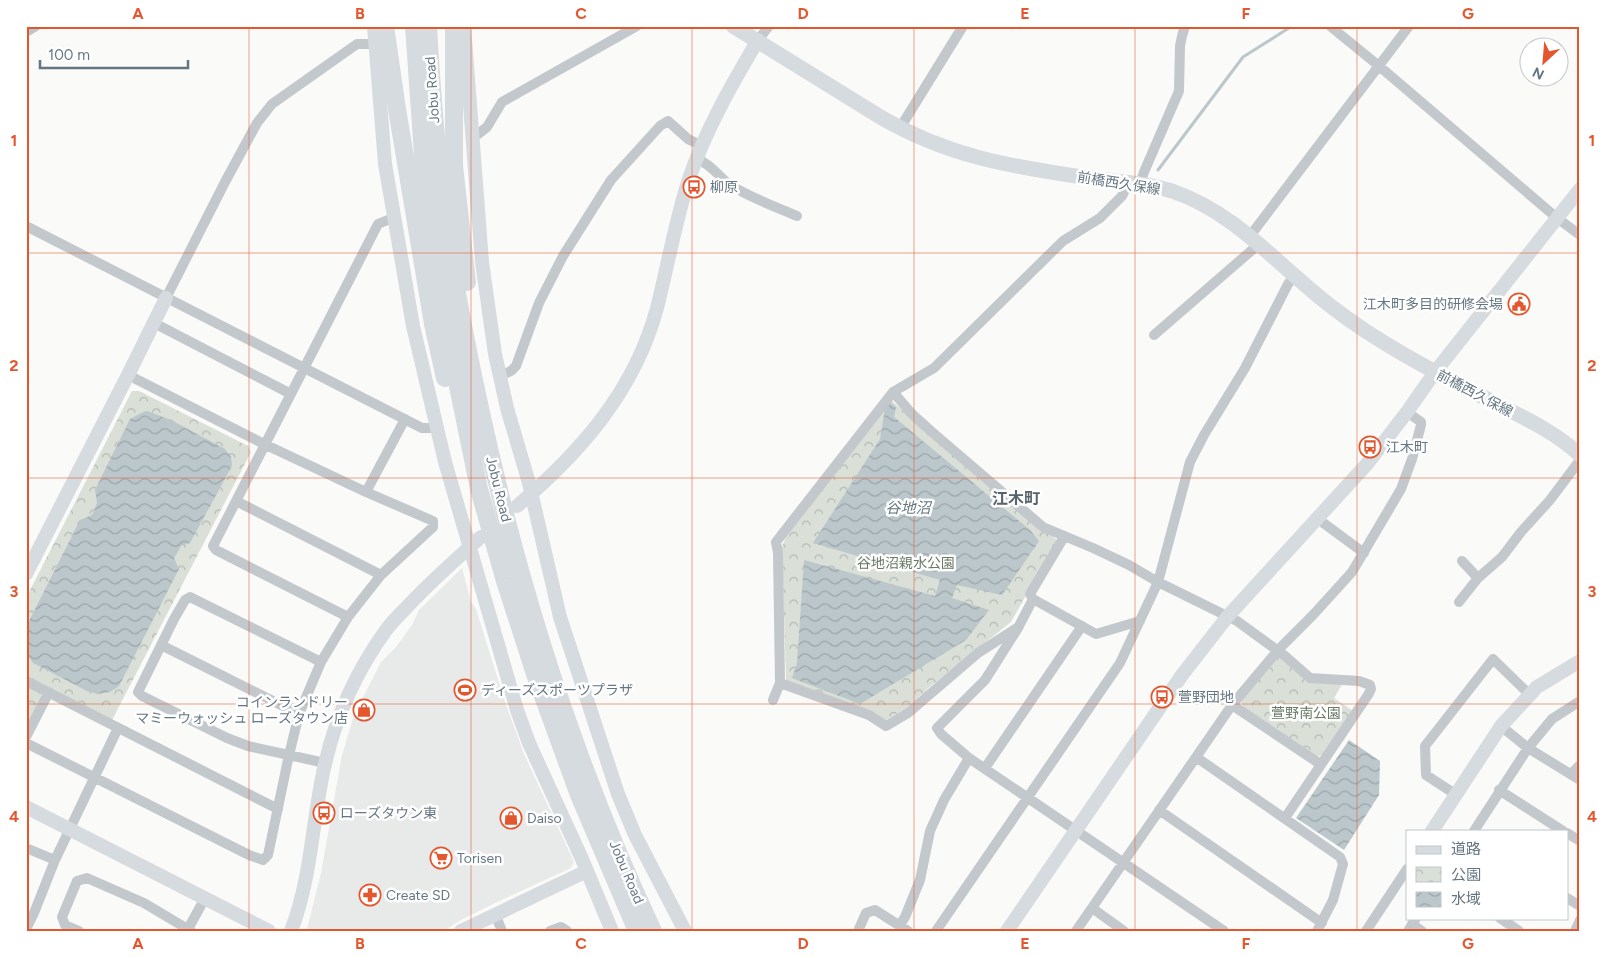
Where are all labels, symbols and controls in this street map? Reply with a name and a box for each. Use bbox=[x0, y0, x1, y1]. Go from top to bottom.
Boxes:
text: A bbox=[132, 4, 144, 23]
text: B bbox=[355, 4, 365, 23]
text: C bbox=[575, 4, 587, 23]
text: D bbox=[797, 4, 809, 23]
text: E bbox=[1020, 4, 1030, 23]
text: F bbox=[1242, 4, 1251, 23]
text: G bbox=[1462, 4, 1474, 23]
scale bar bbox=[40, 38, 188, 70]
north arrow bbox=[1518, 38, 1568, 88]
text: 100 m bbox=[48, 46, 90, 64]
street label: Jobu Road bbox=[422, 56, 443, 124]
text: N bbox=[1530, 63, 1547, 83]
text: 1 bbox=[11, 131, 17, 150]
text: 1 bbox=[1589, 131, 1595, 150]
street label: 前橋西久保線 bbox=[1076, 169, 1162, 198]
bus stop icon: 柳原 bbox=[682, 175, 706, 199]
place label: 柳原 bbox=[710, 179, 738, 196]
public building icon: 江木町多目的研修会場 bbox=[1507, 292, 1531, 316]
place label: 江木町多目的研修会場 bbox=[1363, 296, 1503, 313]
text: 2 bbox=[9, 356, 19, 375]
text: 2 bbox=[1587, 356, 1597, 375]
street label: 前橋西久保線 bbox=[1434, 366, 1516, 421]
bus stop icon: 江木町 bbox=[1358, 435, 1382, 459]
place label: 江木町 bbox=[1386, 439, 1428, 456]
street label: Jobu Road bbox=[482, 455, 515, 524]
district label: 江木町 bbox=[992, 489, 1040, 508]
water label: 谷地沼 bbox=[885, 499, 932, 517]
park label: 谷地沼親水公園 bbox=[857, 555, 955, 572]
text: 3 bbox=[10, 582, 19, 601]
text: 3 bbox=[1588, 582, 1597, 601]
sports icon: ディーズスポーツプラザ bbox=[453, 678, 477, 702]
place label: ディーズスポーツプラザ bbox=[481, 682, 633, 699]
bus stop icon: 萱野団地 bbox=[1150, 685, 1174, 709]
place label: 萱野団地 bbox=[1178, 689, 1234, 706]
place label: コインランドリー マミーウォッシュ ローズタウン店 bbox=[135, 694, 348, 727]
shop icon: コインランドリー マミーウォッシュ ローズタウン店 bbox=[352, 698, 376, 722]
park label: 萱野南公園 bbox=[1271, 705, 1341, 722]
bus stop icon: ローズタウン東 bbox=[312, 801, 336, 825]
place label: ローズタウン東 bbox=[340, 805, 437, 822]
shop icon: Daiso bbox=[499, 806, 523, 830]
text: 4 bbox=[9, 807, 19, 826]
text: 4 bbox=[1587, 807, 1597, 826]
place label: Daiso bbox=[527, 810, 562, 827]
legend bbox=[1406, 830, 1568, 920]
street label: Jobu Road bbox=[606, 838, 647, 906]
text: 道路 bbox=[1451, 840, 1481, 858]
supermarket icon: Torisen bbox=[429, 846, 453, 870]
place label: Torisen bbox=[457, 850, 502, 867]
text: 公園 bbox=[1451, 866, 1481, 884]
pharmacy icon: Create SD bbox=[358, 883, 382, 907]
place label: Create SD bbox=[386, 887, 450, 904]
text: 水域 bbox=[1451, 890, 1481, 908]
text: A bbox=[132, 934, 144, 953]
text: B bbox=[355, 934, 365, 953]
text: C bbox=[575, 934, 587, 953]
text: D bbox=[797, 934, 809, 953]
text: E bbox=[1020, 934, 1030, 953]
text: F bbox=[1242, 934, 1251, 953]
text: G bbox=[1462, 934, 1474, 953]

